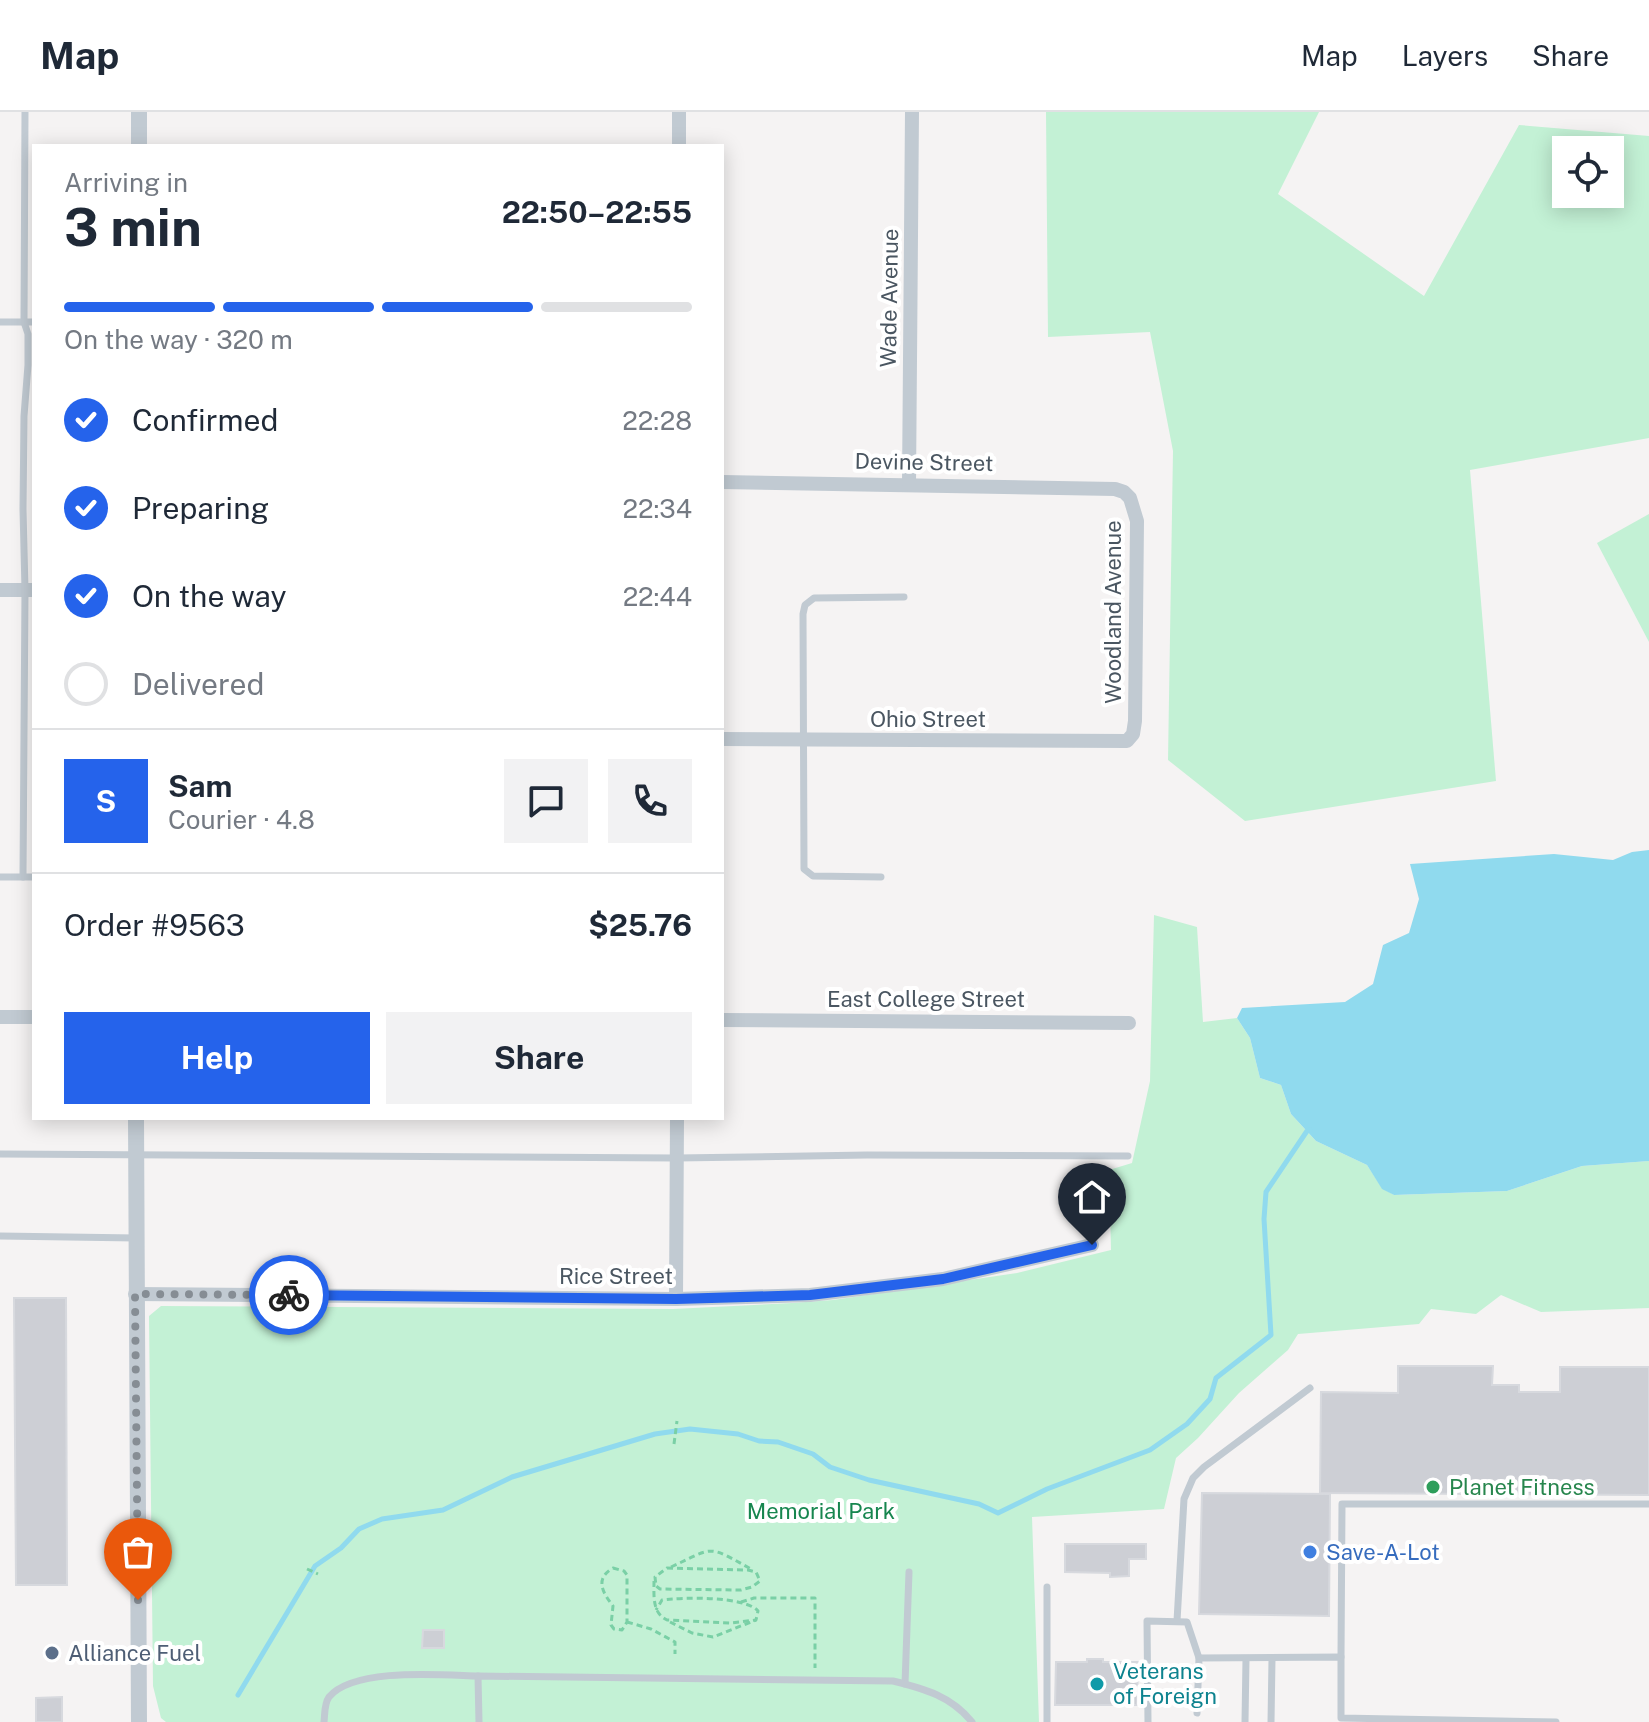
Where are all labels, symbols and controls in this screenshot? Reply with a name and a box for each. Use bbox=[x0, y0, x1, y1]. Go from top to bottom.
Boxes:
text: Map bbox=[40, 33, 119, 78]
text: Map bbox=[1301, 39, 1358, 72]
text: Layers bbox=[1402, 39, 1488, 72]
text: Share bbox=[1532, 39, 1609, 72]
map controls bbox=[1552, 136, 1624, 208]
button: locate bbox=[1552, 136, 1624, 208]
text: Arriving in bbox=[64, 167, 188, 198]
text: 22:50–22:55 bbox=[502, 194, 692, 230]
text: 3 min bbox=[64, 197, 202, 258]
street label: Wade Avenue bbox=[875, 229, 903, 367]
text: On the way · 320 m bbox=[64, 324, 293, 355]
icon: check bbox=[64, 398, 108, 442]
text: Confirmed bbox=[132, 402, 278, 438]
text: 22:28 bbox=[622, 405, 692, 436]
street label: Devine Street bbox=[854, 448, 994, 476]
icon: check bbox=[64, 486, 108, 530]
text: Preparing bbox=[132, 490, 269, 526]
text: 22:34 bbox=[622, 493, 692, 524]
street label: Woodland Avenue bbox=[1100, 520, 1126, 704]
icon: check bbox=[64, 574, 108, 618]
text: On the way bbox=[132, 578, 286, 614]
text: 22:44 bbox=[623, 581, 692, 612]
text: Delivered bbox=[132, 666, 264, 702]
street label: Ohio Street bbox=[870, 706, 986, 732]
button: chat bbox=[504, 759, 588, 843]
button: phone bbox=[608, 759, 692, 843]
text: Sam bbox=[168, 768, 232, 804]
text: S bbox=[96, 783, 116, 819]
text: Courier · 4.8 bbox=[168, 804, 315, 835]
text: Order #9563 bbox=[64, 907, 245, 943]
text: $25.76 bbox=[588, 907, 692, 943]
street label: East College Street bbox=[827, 986, 1025, 1012]
button: Help bbox=[64, 1012, 370, 1104]
button: Share bbox=[386, 1012, 692, 1104]
pin bbox=[1058, 1163, 1126, 1245]
icon: home bbox=[1070, 1175, 1114, 1219]
courier bbox=[249, 1255, 329, 1335]
street label: Rice Street bbox=[559, 1263, 673, 1289]
icon: bike bbox=[267, 1273, 311, 1317]
place label: Planet Fitness bbox=[1449, 1474, 1595, 1500]
marker: Planet Fitness bbox=[1424, 1478, 1442, 1496]
park label: Memorial Park bbox=[747, 1498, 895, 1524]
pin bbox=[104, 1518, 172, 1600]
icon: bag bbox=[116, 1530, 160, 1574]
place label: Save-A-Lot bbox=[1326, 1539, 1440, 1565]
marker: Save-A-Lot bbox=[1301, 1543, 1319, 1561]
place label: Alliance Fuel bbox=[68, 1640, 201, 1666]
marker: Alliance Fuel bbox=[43, 1644, 61, 1662]
place label: Veterans of Foreign bbox=[1113, 1658, 1217, 1709]
marker: Veterans of Foreign bbox=[1088, 1675, 1106, 1693]

